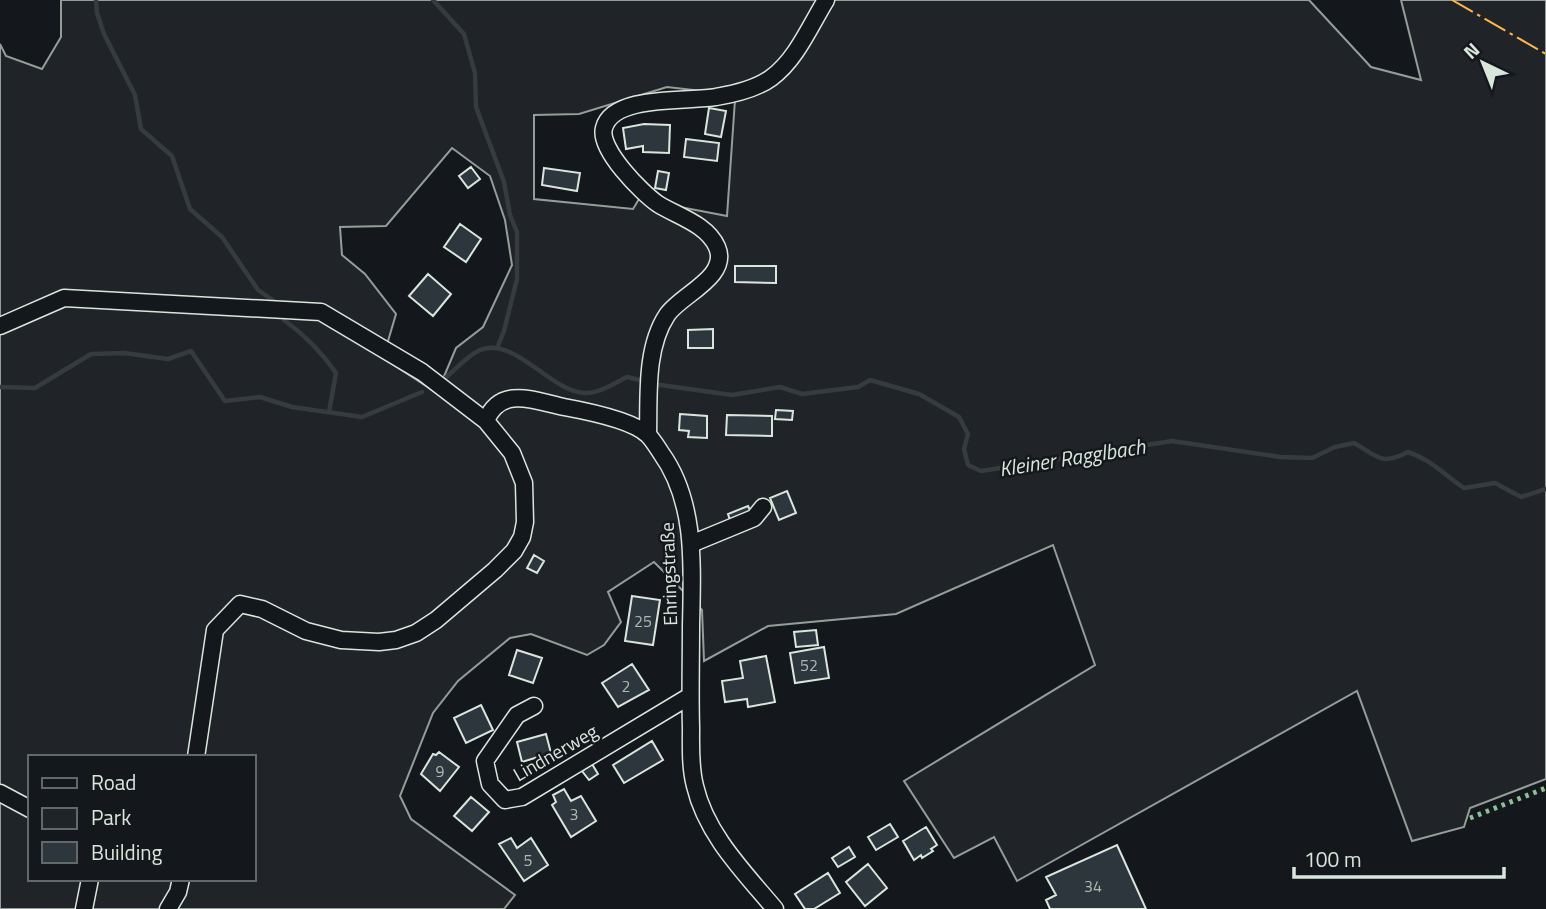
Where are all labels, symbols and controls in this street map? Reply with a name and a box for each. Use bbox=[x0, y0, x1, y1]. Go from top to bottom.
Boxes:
north arrow bbox=[1448, 28, 1518, 98]
text: N bbox=[1456, 35, 1486, 65]
water label: Kleiner Ragglbach bbox=[997, 430, 1148, 484]
street label: Ehringstraße bbox=[652, 522, 684, 626]
house number: 25 bbox=[634, 609, 652, 633]
house number: 52 bbox=[800, 653, 818, 677]
house number: 2 bbox=[622, 674, 630, 698]
street label: Lindnerweg bbox=[507, 716, 603, 788]
legend bbox=[28, 755, 256, 881]
house number: 9 bbox=[436, 759, 445, 783]
text: Road bbox=[91, 766, 136, 798]
text: Park bbox=[91, 801, 131, 833]
house number: 3 bbox=[570, 802, 578, 826]
text: Building bbox=[91, 836, 163, 868]
scale bar bbox=[1294, 836, 1504, 880]
text: 100 m bbox=[1304, 843, 1361, 875]
house number: 5 bbox=[524, 848, 533, 872]
house number: 34 bbox=[1084, 874, 1102, 898]

